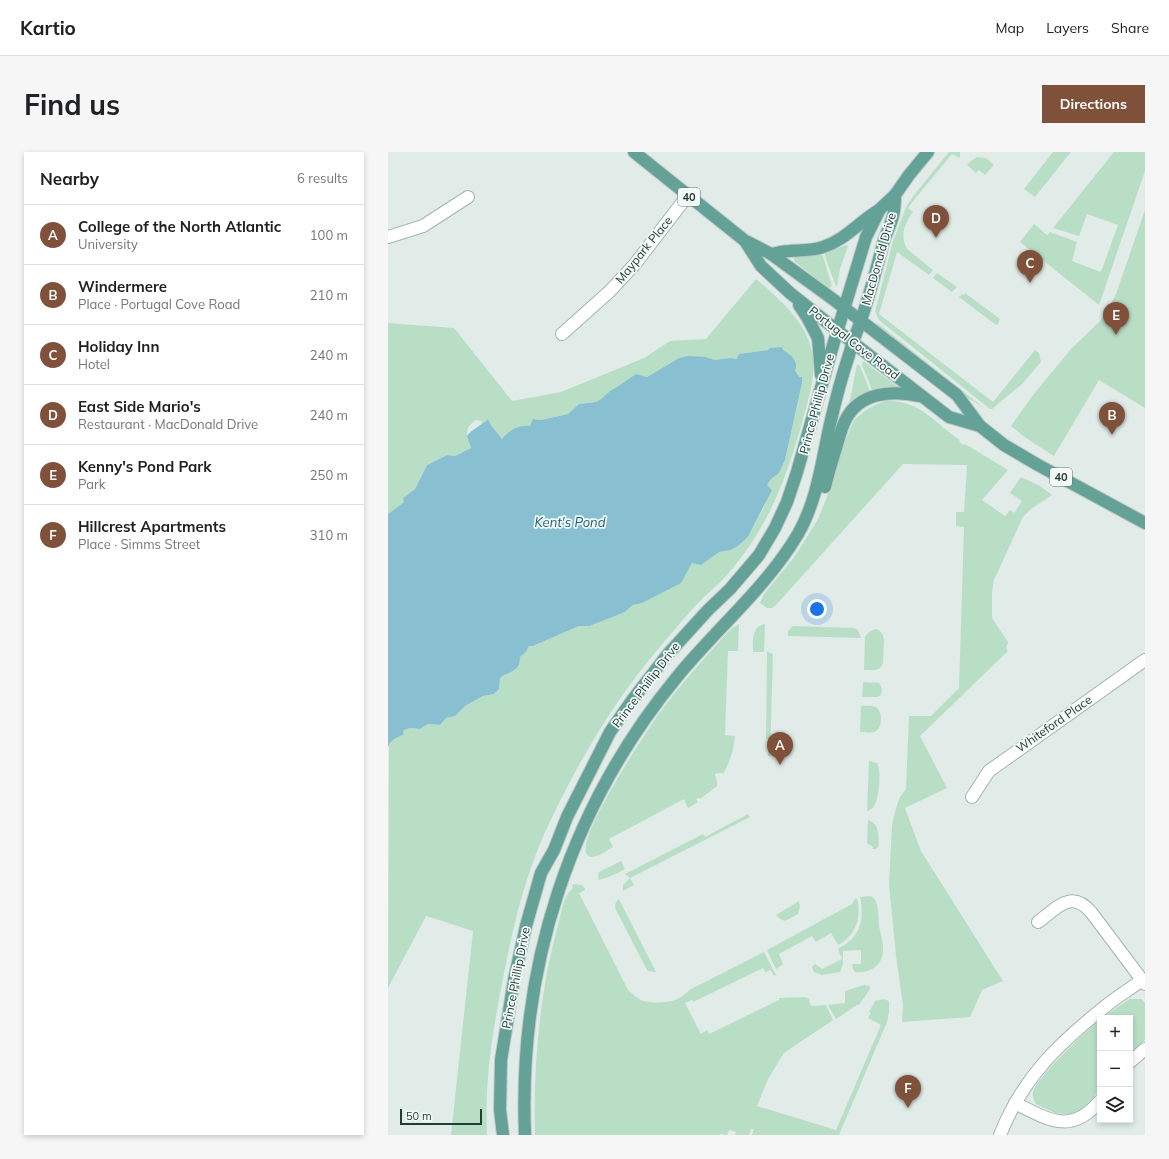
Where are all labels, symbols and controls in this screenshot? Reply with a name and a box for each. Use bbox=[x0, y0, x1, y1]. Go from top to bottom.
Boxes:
text: Kartio bbox=[20, 16, 76, 40]
text: Map bbox=[995, 19, 1024, 37]
text: Layers bbox=[1046, 19, 1089, 37]
text: Share bbox=[1111, 19, 1149, 37]
button: Directions bbox=[1042, 85, 1145, 123]
text: Find us bbox=[24, 87, 120, 122]
text: Nearby bbox=[40, 168, 99, 189]
text: 6 results bbox=[297, 170, 348, 186]
road number: 40 bbox=[678, 188, 700, 206]
pin: D bbox=[923, 205, 949, 238]
street label: MacDonald Drive bbox=[858, 211, 899, 307]
street label: Maypark Place bbox=[612, 213, 675, 286]
text: College of the North Atlantic bbox=[78, 217, 281, 236]
text: A bbox=[48, 227, 58, 243]
text: 100 m bbox=[310, 227, 348, 243]
text: University bbox=[78, 236, 138, 252]
pin: C bbox=[1017, 250, 1043, 283]
text: Windermere bbox=[78, 277, 167, 296]
text: B bbox=[49, 287, 57, 303]
text: 210 m bbox=[310, 287, 348, 303]
text: Place · Portugal Cove Road bbox=[78, 296, 240, 312]
pin: E bbox=[1103, 302, 1129, 335]
street label: Portugal Cove Road bbox=[806, 303, 902, 383]
text: Holiday Inn bbox=[78, 337, 159, 356]
text: C bbox=[49, 347, 57, 363]
text: 240 m bbox=[310, 347, 348, 363]
street label: Prince Phillip Drive bbox=[796, 352, 837, 456]
text: Hotel bbox=[78, 356, 110, 372]
text: East Side Mario's bbox=[78, 397, 201, 416]
pin: B bbox=[1099, 402, 1125, 435]
text: D bbox=[48, 407, 58, 423]
text: 240 m bbox=[310, 407, 348, 423]
text: Restaurant · MacDonald Drive bbox=[78, 416, 258, 432]
text: Kenny's Pond Park bbox=[78, 457, 212, 476]
text: E bbox=[49, 467, 57, 483]
text: 250 m bbox=[310, 467, 348, 483]
road number: 40 bbox=[1050, 468, 1072, 486]
text: Park bbox=[78, 476, 105, 492]
water label: Kent's Pond bbox=[534, 514, 606, 530]
text: Hillcrest Apartments bbox=[78, 517, 226, 536]
text: F bbox=[49, 527, 57, 543]
text: 310 m bbox=[310, 527, 348, 543]
text: Place · Simms Street bbox=[78, 536, 200, 552]
your location bbox=[807, 599, 827, 619]
street label: Prince Phillip Drive bbox=[609, 639, 683, 730]
street label: Whiteford Place bbox=[1013, 692, 1095, 755]
pin: A bbox=[767, 732, 793, 765]
street label: Prince Phillip Drive bbox=[498, 926, 533, 1030]
map controls bbox=[1097, 1015, 1133, 1123]
button: + bbox=[1097, 1015, 1133, 1051]
button: − bbox=[1097, 1051, 1133, 1087]
pin: F bbox=[895, 1075, 921, 1108]
button: layers bbox=[1097, 1087, 1133, 1123]
scale bar bbox=[400, 1107, 482, 1126]
text: 50 m bbox=[406, 1109, 432, 1123]

